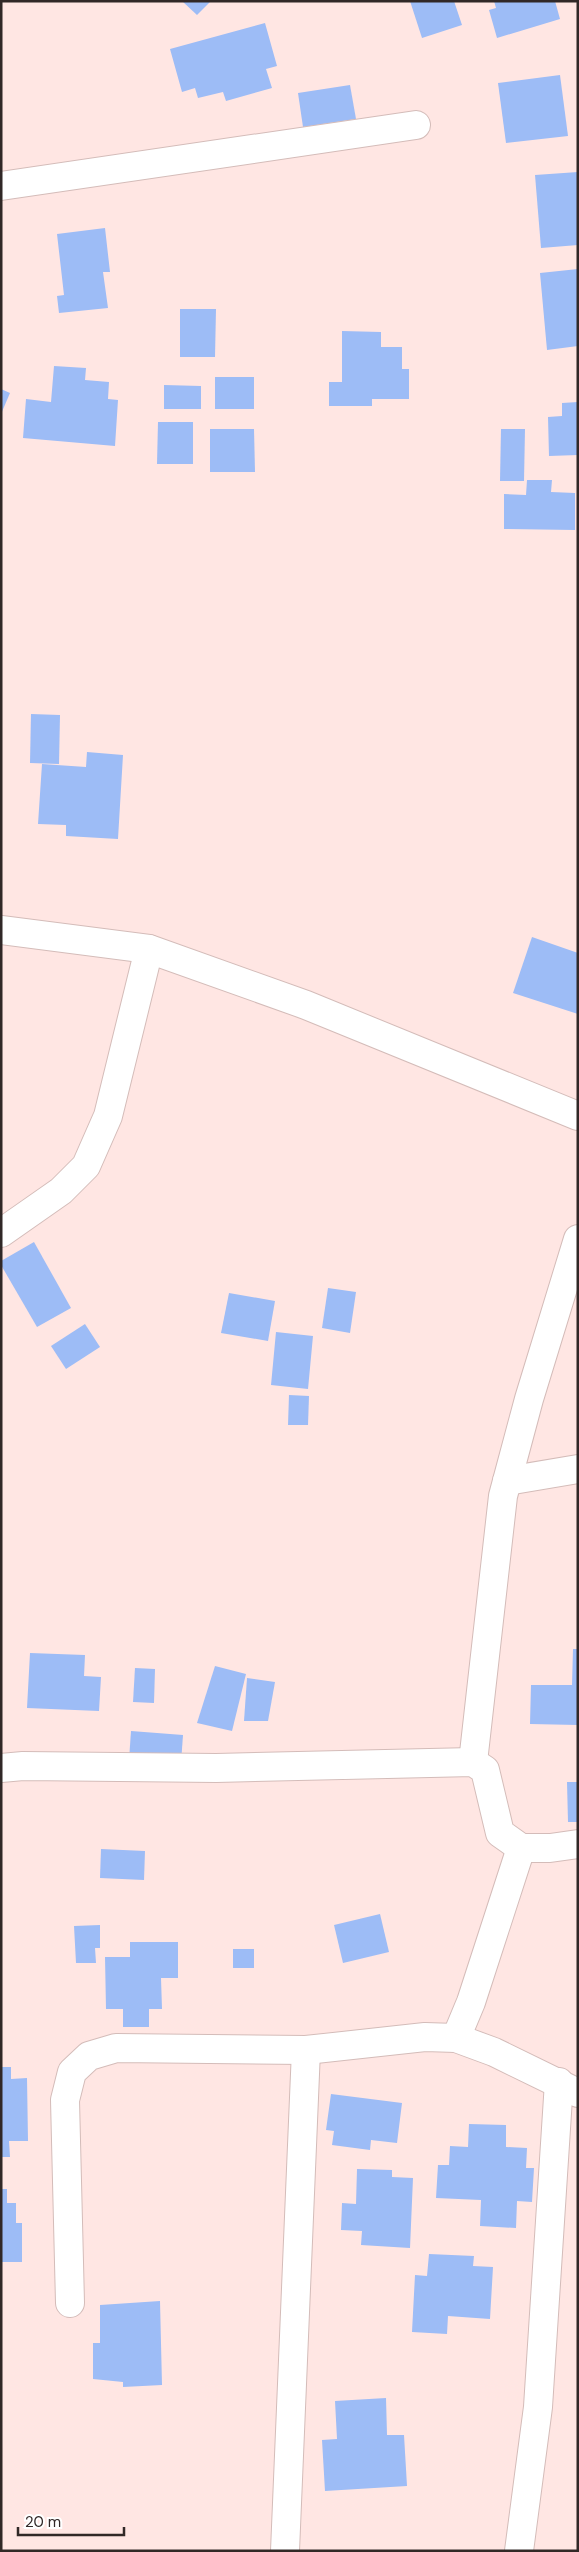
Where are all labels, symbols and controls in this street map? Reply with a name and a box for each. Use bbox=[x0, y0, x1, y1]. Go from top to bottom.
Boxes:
scale bar bbox=[18, 2504, 124, 2536]
text: 20 m bbox=[25, 2512, 61, 2532]

